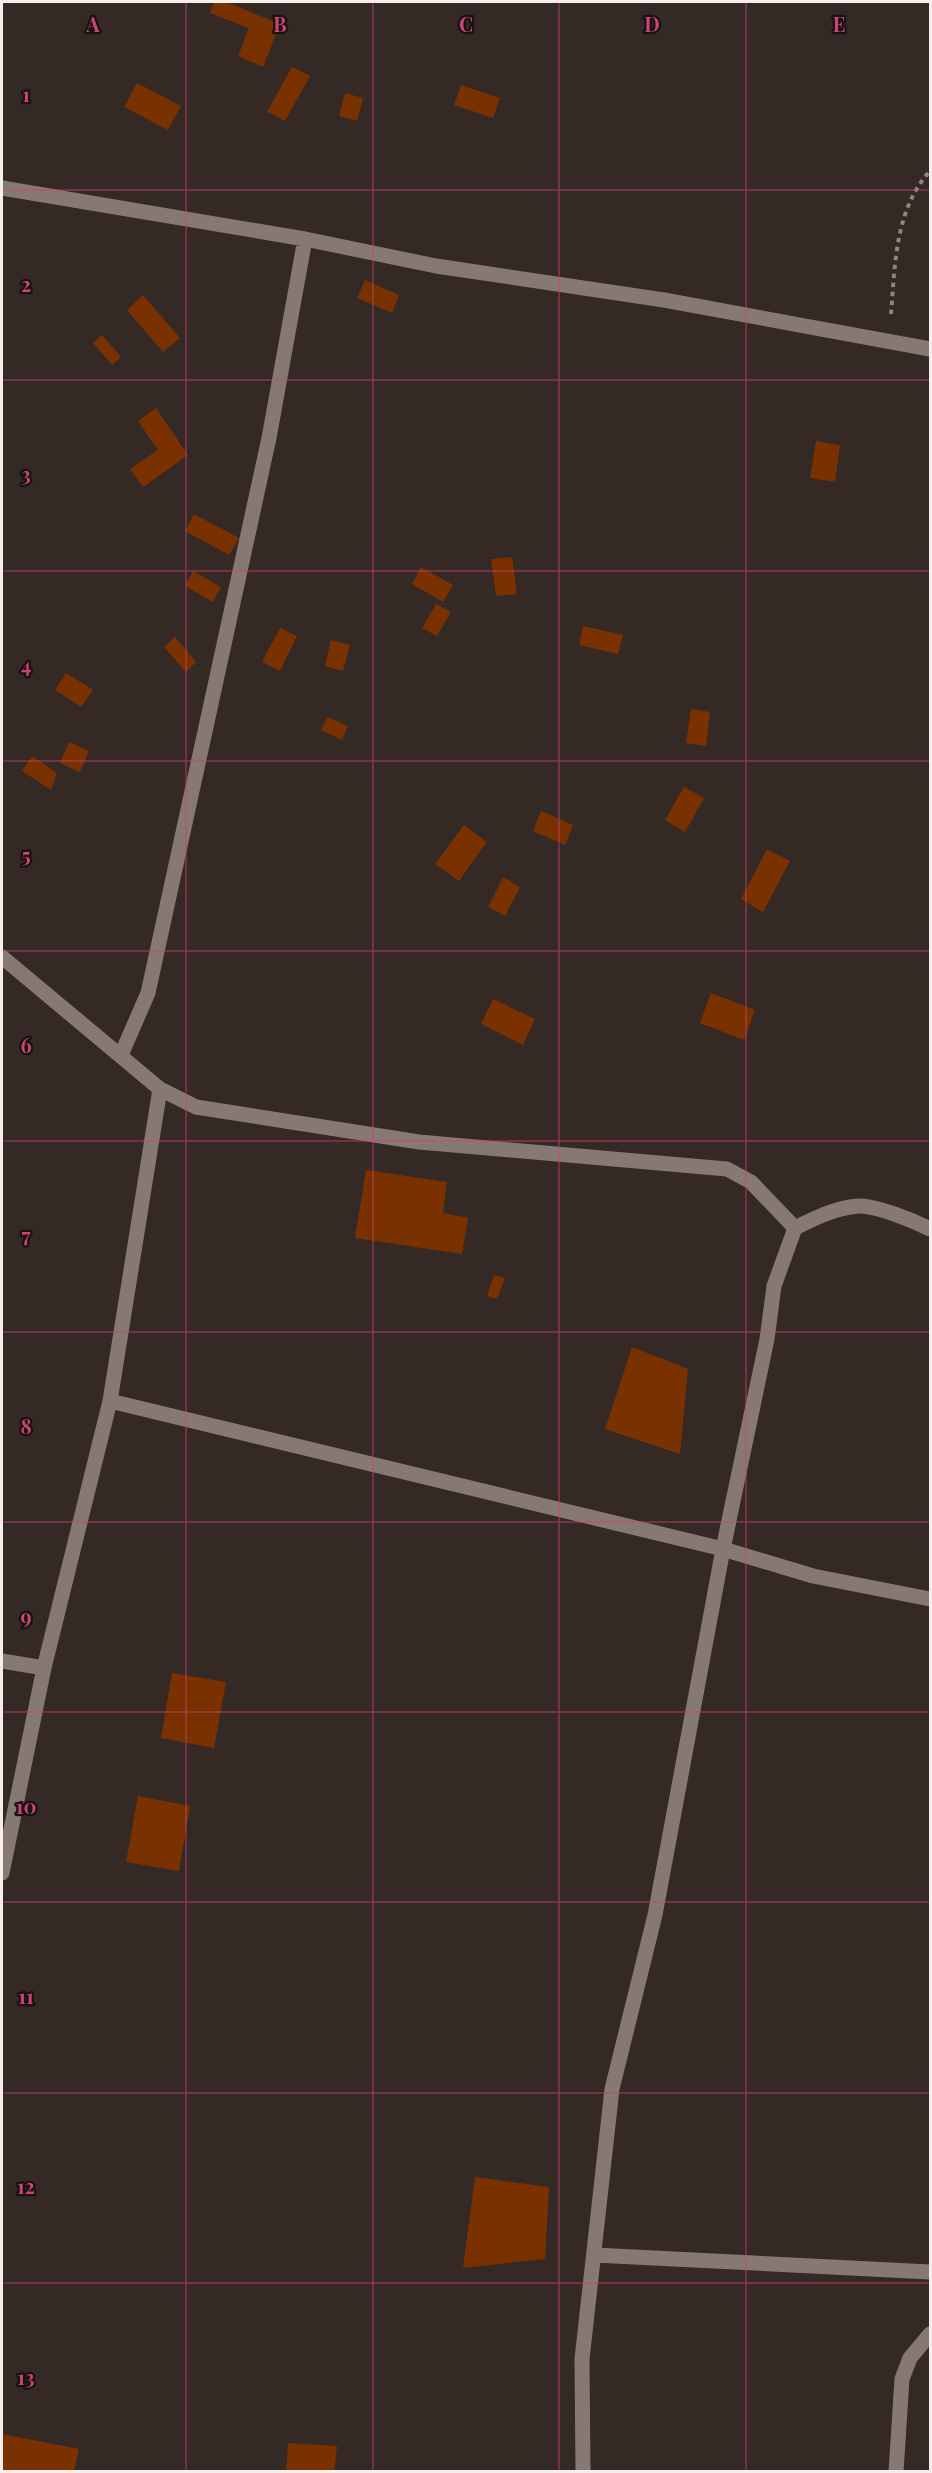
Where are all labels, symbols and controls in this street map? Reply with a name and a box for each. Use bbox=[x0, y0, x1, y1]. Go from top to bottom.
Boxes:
text: A bbox=[85, 10, 100, 37]
text: B bbox=[273, 10, 287, 37]
text: C bbox=[459, 10, 473, 37]
text: D bbox=[644, 10, 660, 37]
text: E bbox=[833, 10, 845, 37]
text: 1 bbox=[22, 80, 30, 107]
text: 2 bbox=[21, 270, 31, 297]
text: 3 bbox=[21, 460, 31, 487]
text: 4 bbox=[21, 651, 31, 678]
text: 5 bbox=[21, 841, 31, 868]
text: 6 bbox=[20, 1031, 32, 1058]
text: 7 bbox=[21, 1221, 31, 1248]
text: 8 bbox=[20, 1412, 32, 1439]
text: 9 bbox=[20, 1602, 32, 1629]
text: 10 bbox=[16, 1792, 36, 1819]
text: 11 bbox=[18, 1982, 34, 2009]
text: 12 bbox=[17, 2172, 35, 2199]
text: 13 bbox=[17, 2363, 35, 2390]

